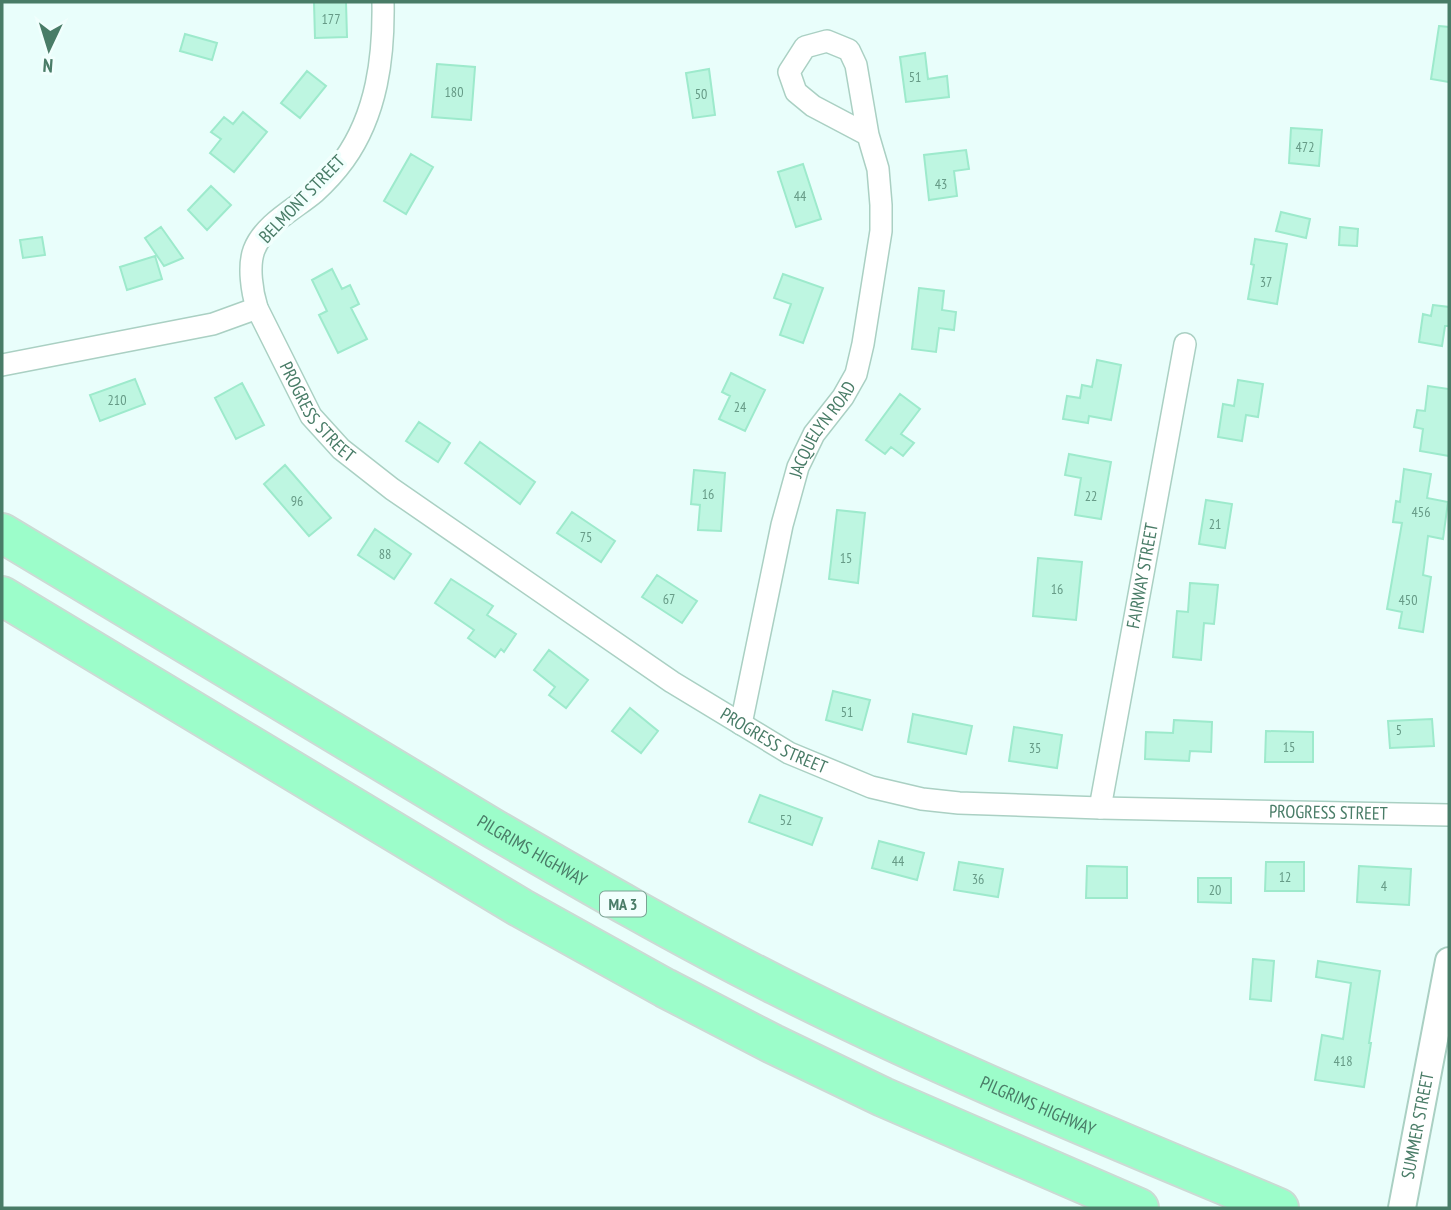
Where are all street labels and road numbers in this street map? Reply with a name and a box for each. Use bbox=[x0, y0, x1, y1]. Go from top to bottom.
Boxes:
street label: BELMONT STREET bbox=[254, 150, 349, 248]
street label: PROGRESS STREET bbox=[275, 358, 360, 467]
street label: JACQUELYN ROAD bbox=[783, 377, 861, 481]
street label: FAIRWAY STREET bbox=[1121, 521, 1163, 630]
street label: PROGRESS STREET bbox=[716, 702, 831, 779]
street label: PROGRESS STREET bbox=[1269, 799, 1388, 825]
street label: PILGRIMS HIGHWAY bbox=[473, 810, 592, 892]
road number: MA 3 bbox=[600, 891, 646, 916]
street label: SUMMER STREET bbox=[1396, 1070, 1439, 1181]
street label: PILGRIMS HIGHWAY bbox=[977, 1071, 1100, 1141]

